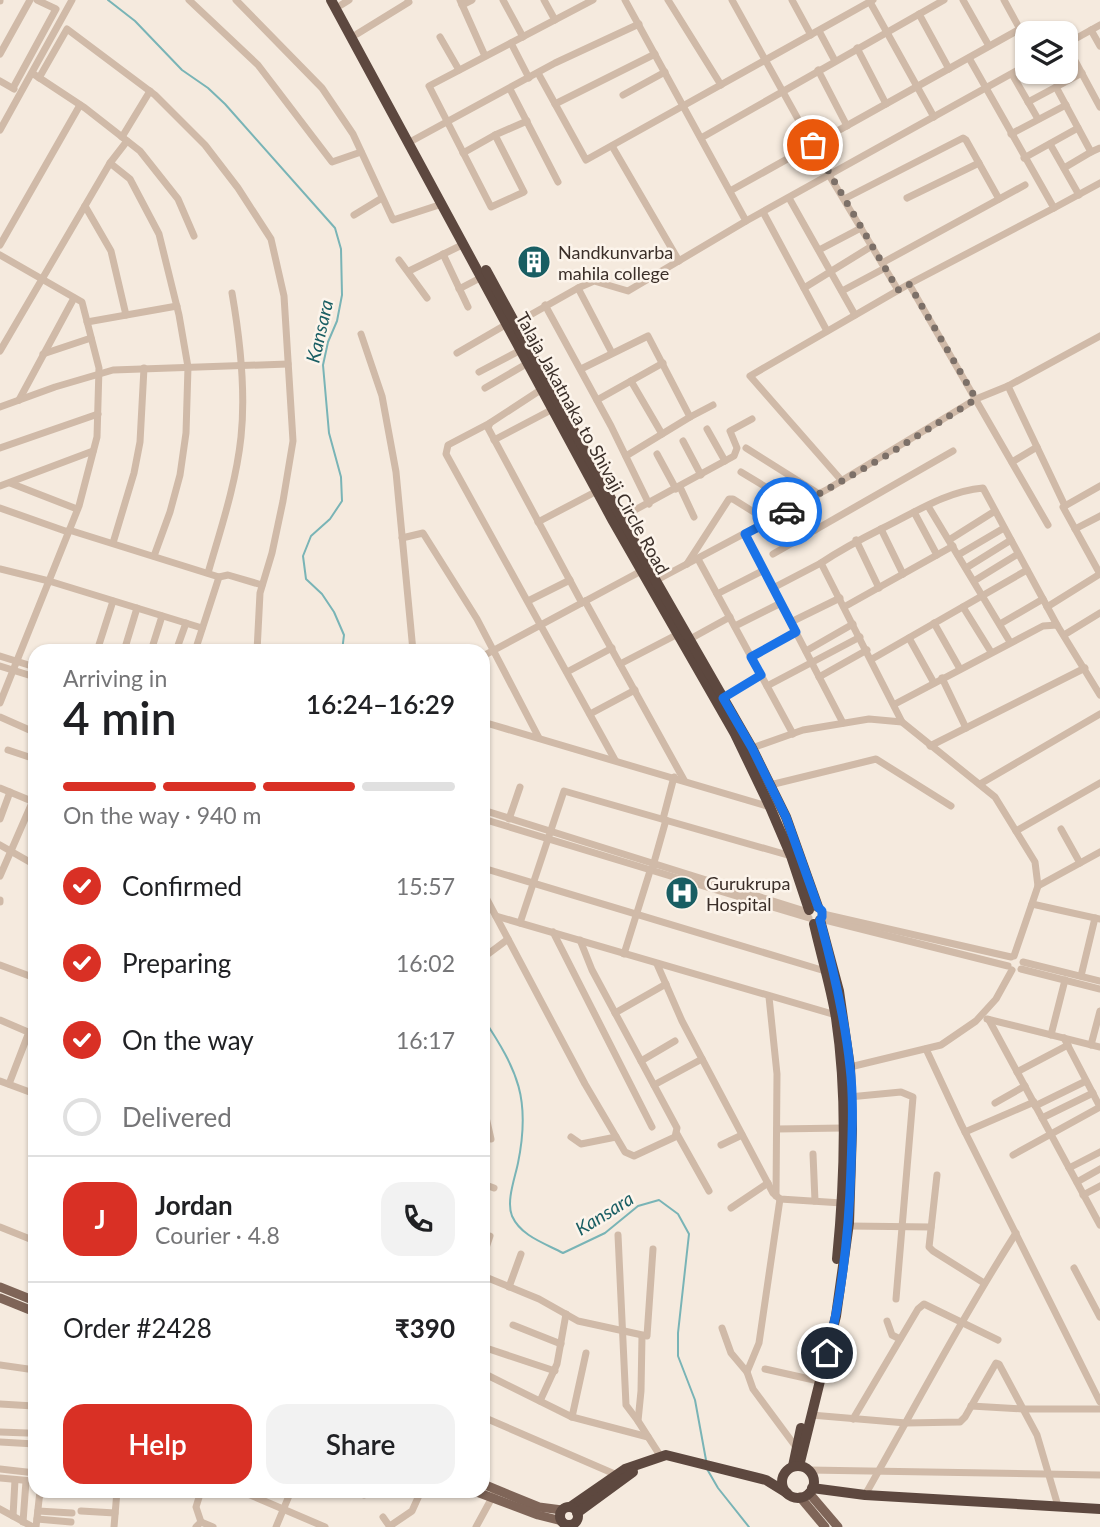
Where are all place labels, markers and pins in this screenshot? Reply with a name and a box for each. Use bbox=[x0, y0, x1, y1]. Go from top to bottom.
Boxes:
pin bbox=[783, 115, 843, 175]
place label: Nandkunvarba mahila college bbox=[558, 241, 673, 284]
building icon: Nandkunvarba mahila college bbox=[515, 243, 553, 281]
place label: Gurukrupa Hospital bbox=[706, 872, 790, 915]
hospital icon: Gurukrupa Hospital bbox=[663, 874, 701, 912]
pin bbox=[797, 1323, 857, 1383]

